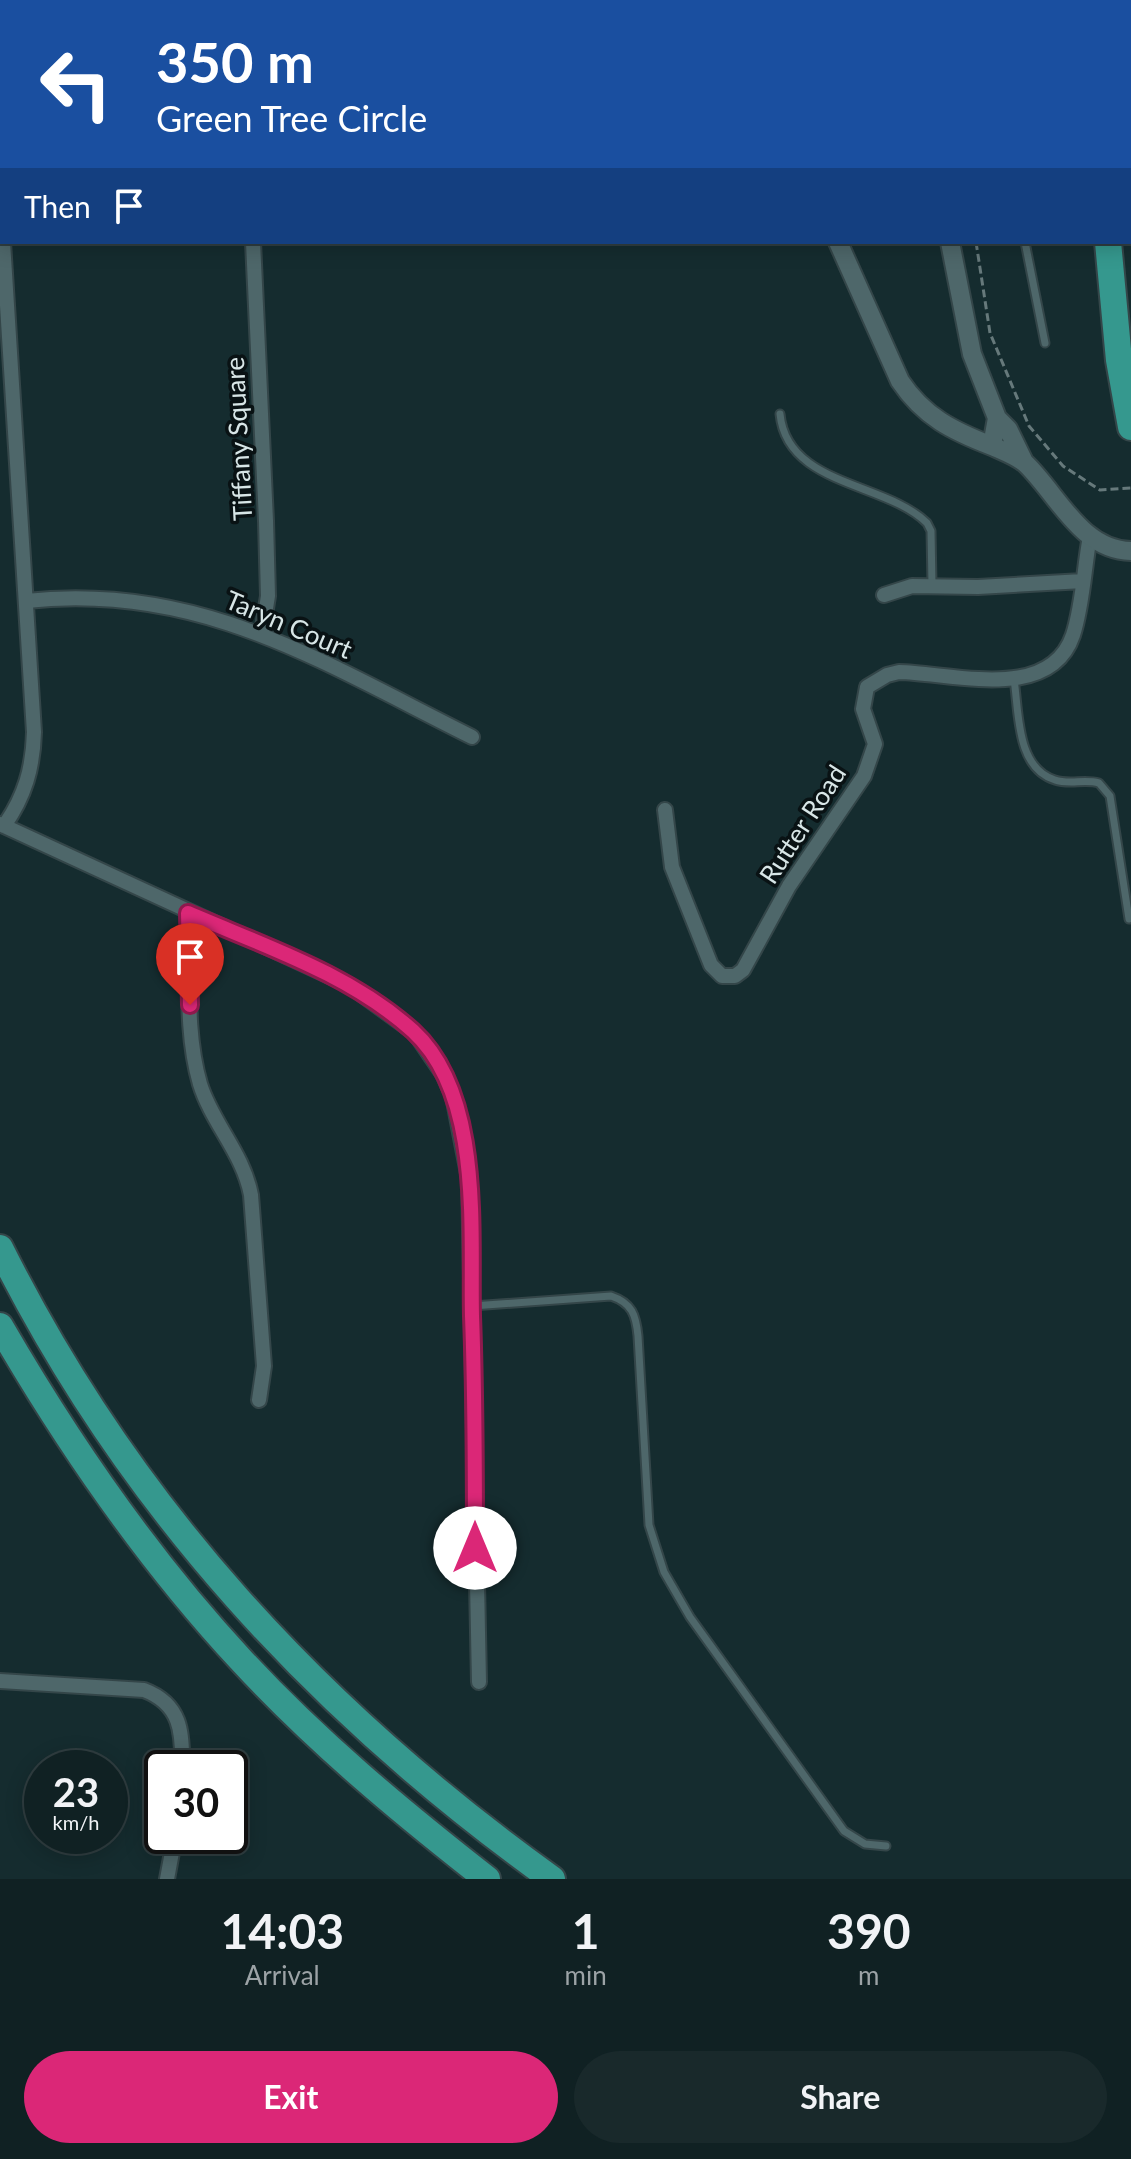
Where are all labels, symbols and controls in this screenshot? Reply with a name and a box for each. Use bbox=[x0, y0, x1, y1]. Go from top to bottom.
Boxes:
text: 350 m bbox=[156, 28, 314, 95]
icon: left bbox=[24, 32, 128, 136]
text: Green Tree Circle bbox=[156, 96, 427, 140]
icon: arrive bbox=[107, 184, 151, 228]
text: Then bbox=[24, 188, 91, 224]
street label: Tiffany Square bbox=[218, 356, 258, 522]
street label: Taryn Court bbox=[221, 583, 358, 665]
street label: Rutter Road bbox=[752, 759, 852, 889]
pin bbox=[156, 923, 224, 1005]
icon: arrive bbox=[168, 935, 212, 979]
position arrow bbox=[433, 1506, 517, 1590]
speed limit sign: 30 bbox=[144, 1750, 248, 1854]
text: 23 bbox=[53, 1768, 99, 1816]
text: km/h bbox=[53, 1810, 99, 1834]
text: 14:03 bbox=[220, 1902, 344, 1959]
text: 1 bbox=[572, 1902, 600, 1959]
text: 390 bbox=[827, 1902, 911, 1959]
text: Arrival bbox=[245, 1959, 320, 1991]
text: min bbox=[565, 1959, 607, 1991]
text: m bbox=[858, 1959, 880, 1991]
button: Exit bbox=[24, 2051, 558, 2143]
button: Share bbox=[574, 2051, 1107, 2143]

